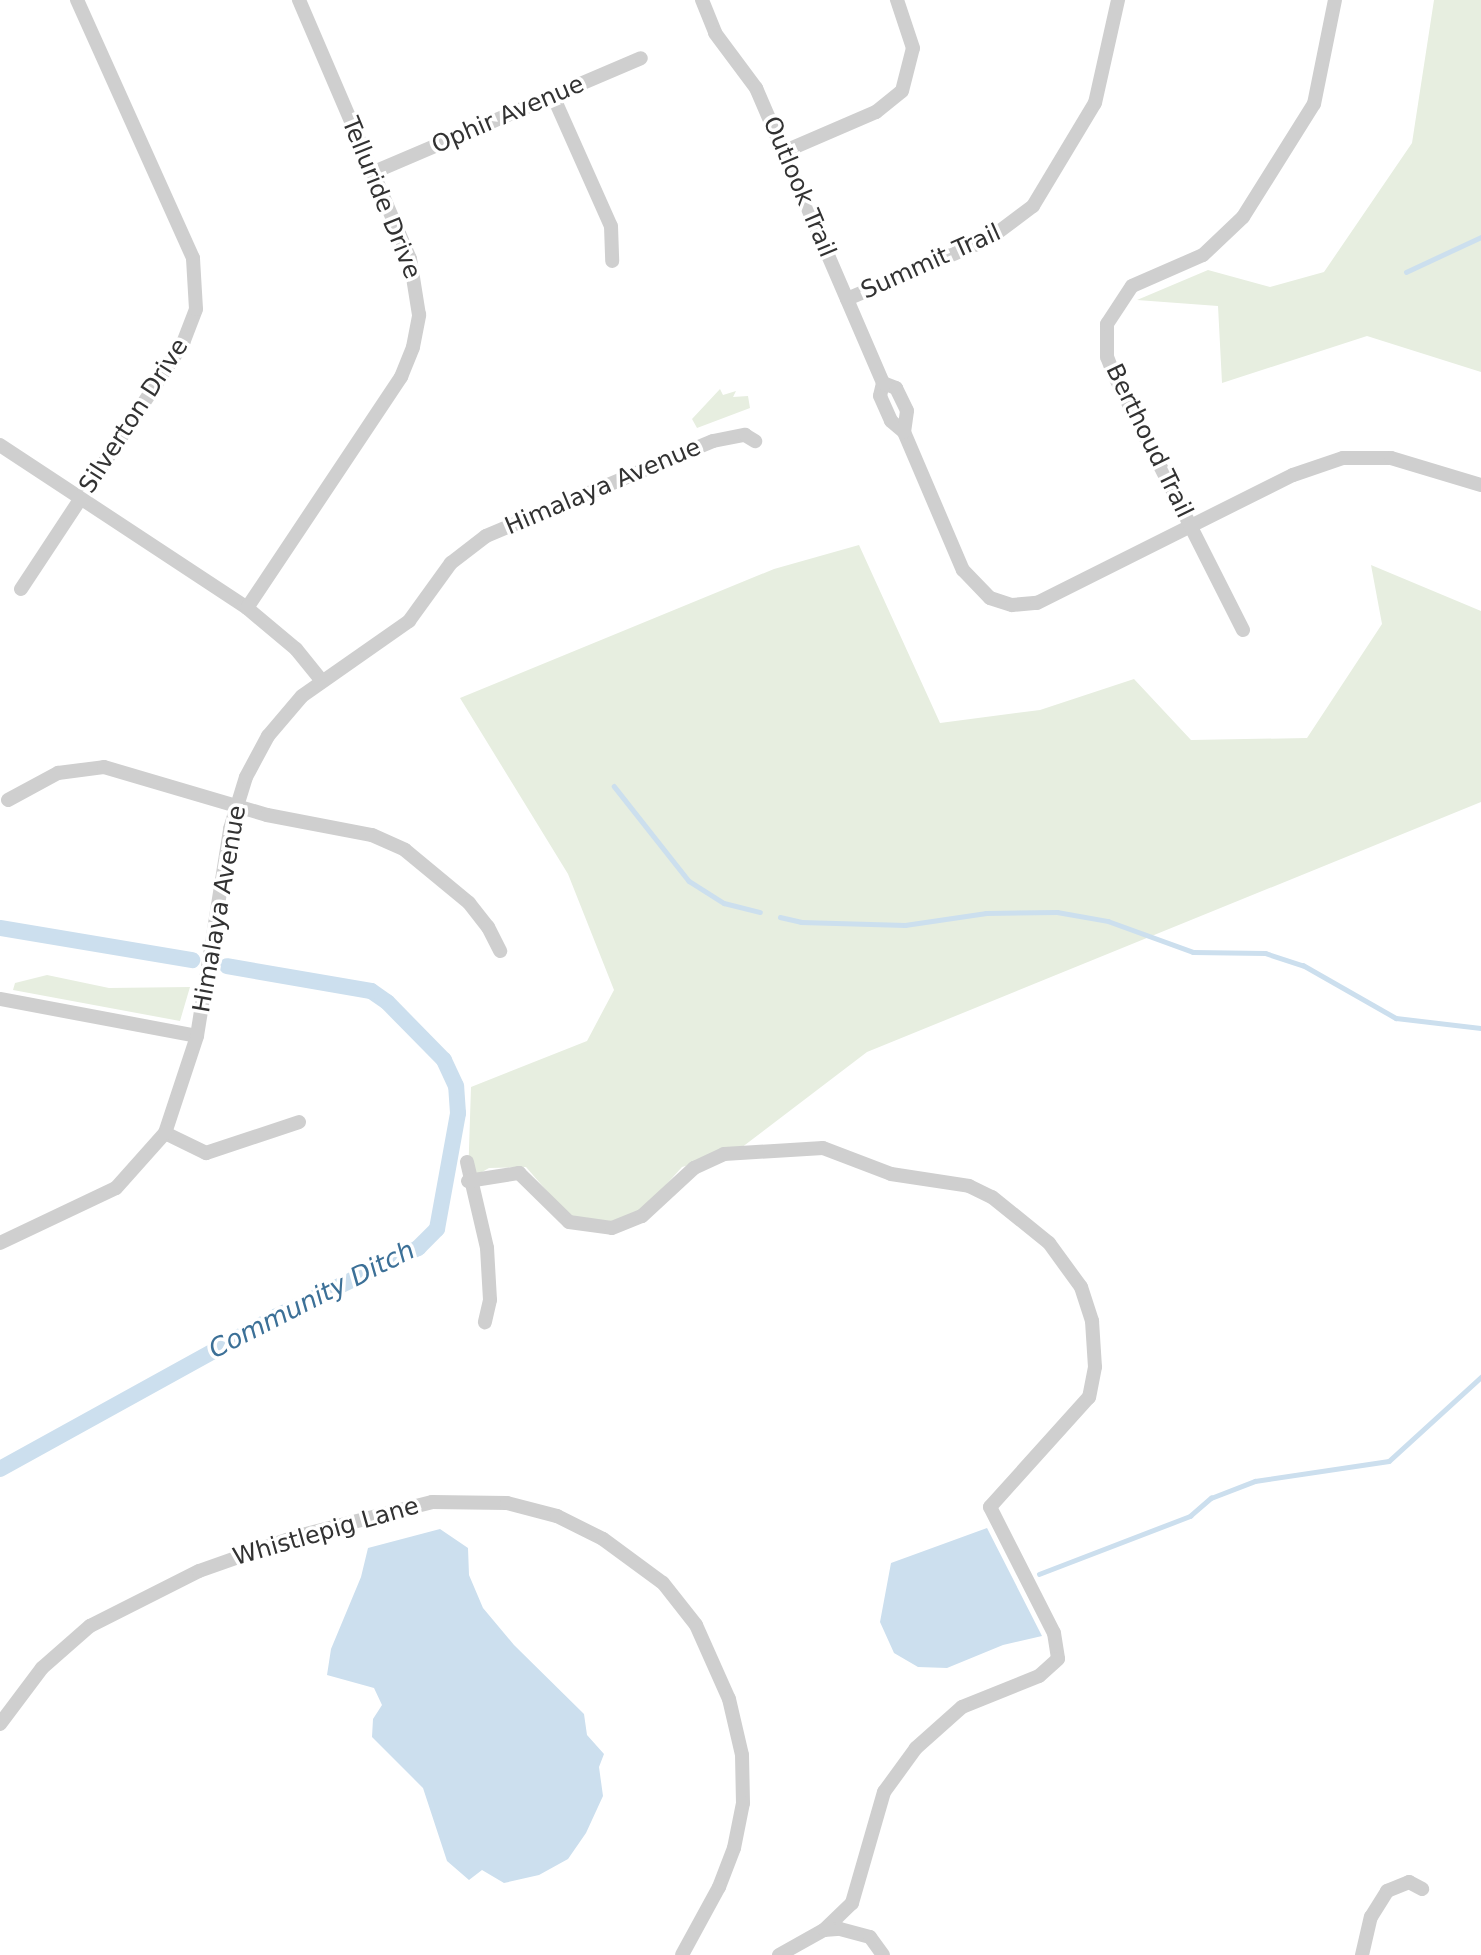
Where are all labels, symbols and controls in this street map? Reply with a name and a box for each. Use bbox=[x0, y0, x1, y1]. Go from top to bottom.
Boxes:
street label: Ophir Avenue bbox=[428, 70, 588, 160]
street label: Outlook Trail bbox=[756, 112, 842, 262]
street label: Telluride Drive bbox=[335, 113, 427, 283]
street label: Summit Trail bbox=[857, 218, 1005, 306]
street label: Silverton Drive bbox=[73, 333, 195, 499]
street label: Berthoud Trail bbox=[1099, 359, 1199, 523]
street label: Himalaya Avenue bbox=[501, 433, 705, 541]
street label: Himalaya Avenue bbox=[188, 803, 252, 1015]
water label: Community Ditch bbox=[204, 1235, 420, 1365]
street label: Whistlepig Lane bbox=[230, 1492, 422, 1572]

